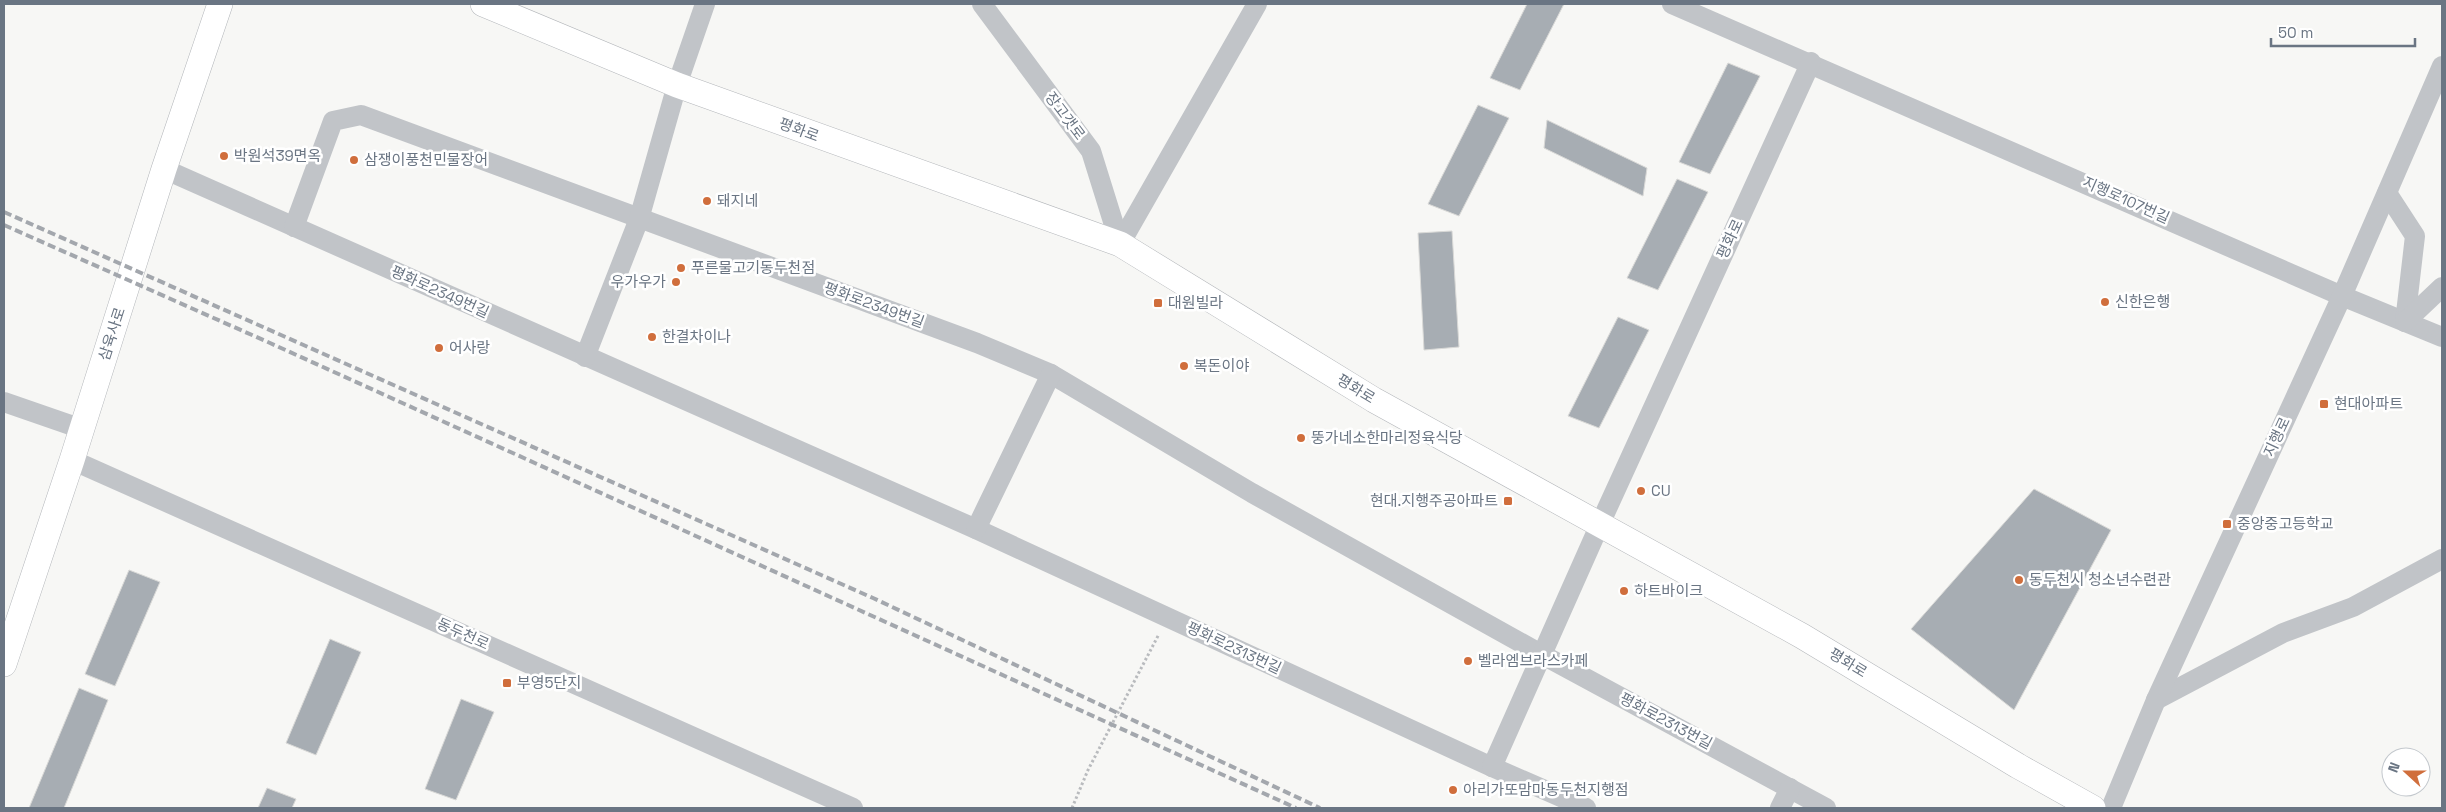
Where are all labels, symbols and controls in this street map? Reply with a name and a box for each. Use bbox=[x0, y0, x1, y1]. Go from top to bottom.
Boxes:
scale bar bbox=[2271, 15, 2415, 47]
text: 50 m bbox=[2278, 23, 2313, 42]
street label: 장고갯로 bbox=[1041, 88, 1090, 143]
street label: 평화로 bbox=[776, 114, 822, 146]
place label: 박원석39면옥 bbox=[234, 146, 321, 165]
marker: 박원석39면옥 bbox=[218, 150, 230, 162]
place label: 삼쟁이풍천민물장어 bbox=[364, 150, 488, 169]
marker: 삼쟁이풍천민물장어 bbox=[348, 154, 360, 166]
street label: 지행로107번길 bbox=[2080, 172, 2173, 227]
place label: 돼지네 bbox=[717, 191, 758, 210]
marker: 돼지네 bbox=[701, 195, 713, 207]
street label: 평화로 bbox=[1712, 216, 1747, 262]
place label: 푸른물고기동두천점 bbox=[691, 258, 815, 277]
street label: 평화로2349번길 bbox=[388, 261, 492, 322]
marker: 푸른물고기동두천점 bbox=[675, 262, 687, 274]
place label: 우가우가 bbox=[611, 272, 666, 291]
marker: 우가우가 bbox=[670, 276, 682, 288]
street label: 평화로2349번길 bbox=[821, 278, 927, 332]
place label: 신한은행 bbox=[2115, 292, 2170, 311]
place label: 대원빌라 bbox=[1168, 293, 1223, 312]
marker: 신한은행 bbox=[2099, 296, 2111, 308]
marker: 대원빌라 bbox=[1152, 297, 1164, 309]
street label: 삼육사로 bbox=[94, 305, 129, 363]
place label: 한결차이나 bbox=[662, 327, 731, 346]
marker: 한결차이나 bbox=[646, 331, 658, 343]
place label: 어사랑 bbox=[449, 338, 491, 357]
marker: 어사랑 bbox=[433, 342, 445, 354]
place label: 복돈이야 bbox=[1194, 356, 1249, 375]
marker: 복돈이야 bbox=[1178, 360, 1190, 372]
street label: 평화로 bbox=[1334, 370, 1379, 407]
place label: 현대아파트 bbox=[2334, 394, 2403, 413]
marker: 현대아파트 bbox=[2318, 398, 2330, 410]
street label: 지행로 bbox=[2259, 414, 2294, 460]
place label: 뚱가네소한마리정육식당 bbox=[1311, 428, 1463, 447]
marker: 뚱가네소한마리정육식당 bbox=[1295, 432, 1307, 444]
place label: CU bbox=[1651, 481, 1671, 500]
marker: CU bbox=[1635, 485, 1647, 497]
place label: 현대.지행주공아파트 bbox=[1370, 491, 1498, 510]
marker: 현대.지행주공아파트 bbox=[1502, 495, 1514, 507]
place label: 중앙중고등학교 bbox=[2237, 514, 2334, 533]
marker: 중앙중고등학교 bbox=[2221, 518, 2233, 530]
place label: 동두천시 청소년수련관 bbox=[2029, 570, 2171, 589]
marker: 동두천시 청소년수련관 bbox=[2013, 574, 2025, 586]
place label: 하트바이크 bbox=[1634, 581, 1703, 600]
marker: 하트바이크 bbox=[1618, 585, 1630, 597]
street label: 동두천로 bbox=[434, 614, 492, 653]
street label: 평화로2313번길 bbox=[1184, 617, 1285, 678]
street label: 평화로 bbox=[1826, 644, 1871, 681]
place label: 벨라엠브라스카페 bbox=[1478, 651, 1588, 670]
marker: 벨라엠브라스카페 bbox=[1462, 655, 1474, 667]
place label: 부영5단지 bbox=[517, 673, 581, 692]
marker: 부영5단지 bbox=[501, 677, 513, 689]
street label: 평화로2313번길 bbox=[1617, 688, 1716, 753]
north arrow bbox=[2381, 747, 2431, 797]
text: N bbox=[2384, 760, 2404, 775]
place label: 아리가또맘마동두천지행점 bbox=[1463, 780, 1629, 799]
marker: 아리가또맘마동두천지행점 bbox=[1447, 784, 1459, 796]

